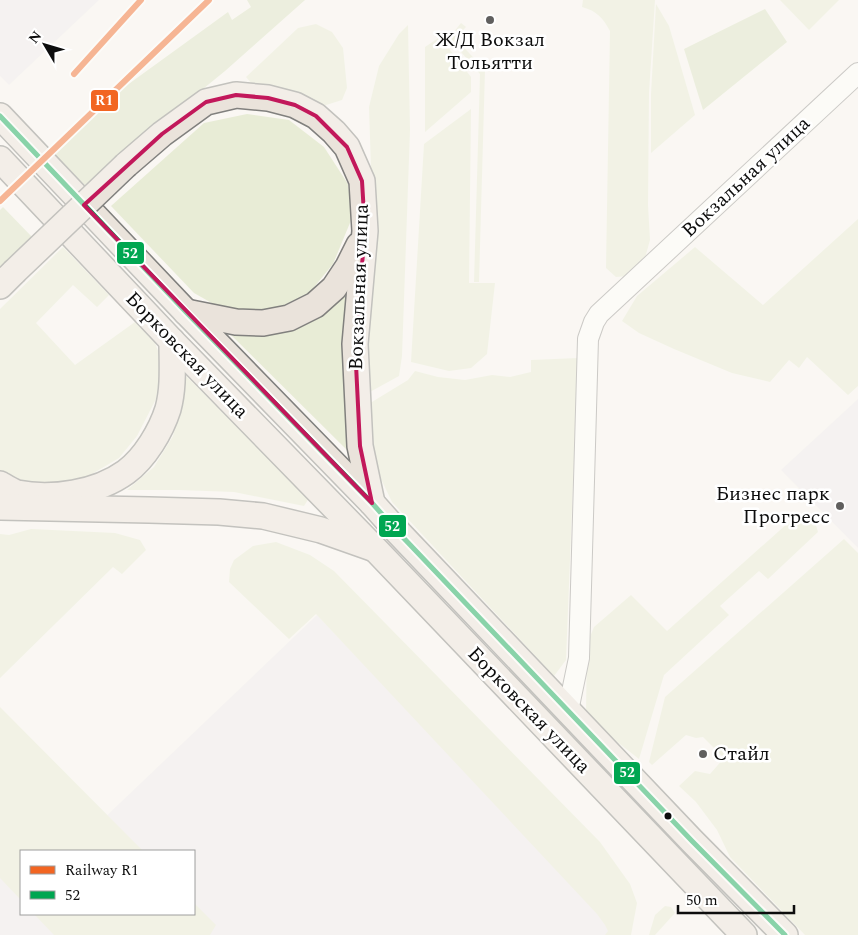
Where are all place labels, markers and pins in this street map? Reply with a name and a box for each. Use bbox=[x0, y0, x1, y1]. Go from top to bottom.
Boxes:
marker: Ж/Д Вокзал Тольятти bbox=[484, 14, 496, 26]
place label: Ж/Д Вокзал Тольятти bbox=[435, 25, 545, 78]
place label: Бизнес парк Прогресс bbox=[716, 479, 830, 532]
marker: Бизнес парк Прогресс bbox=[834, 500, 846, 512]
place label: Стайл bbox=[713, 739, 770, 769]
marker: Стайл bbox=[697, 748, 709, 760]
unlabelled marker bbox=[663, 811, 673, 821]

